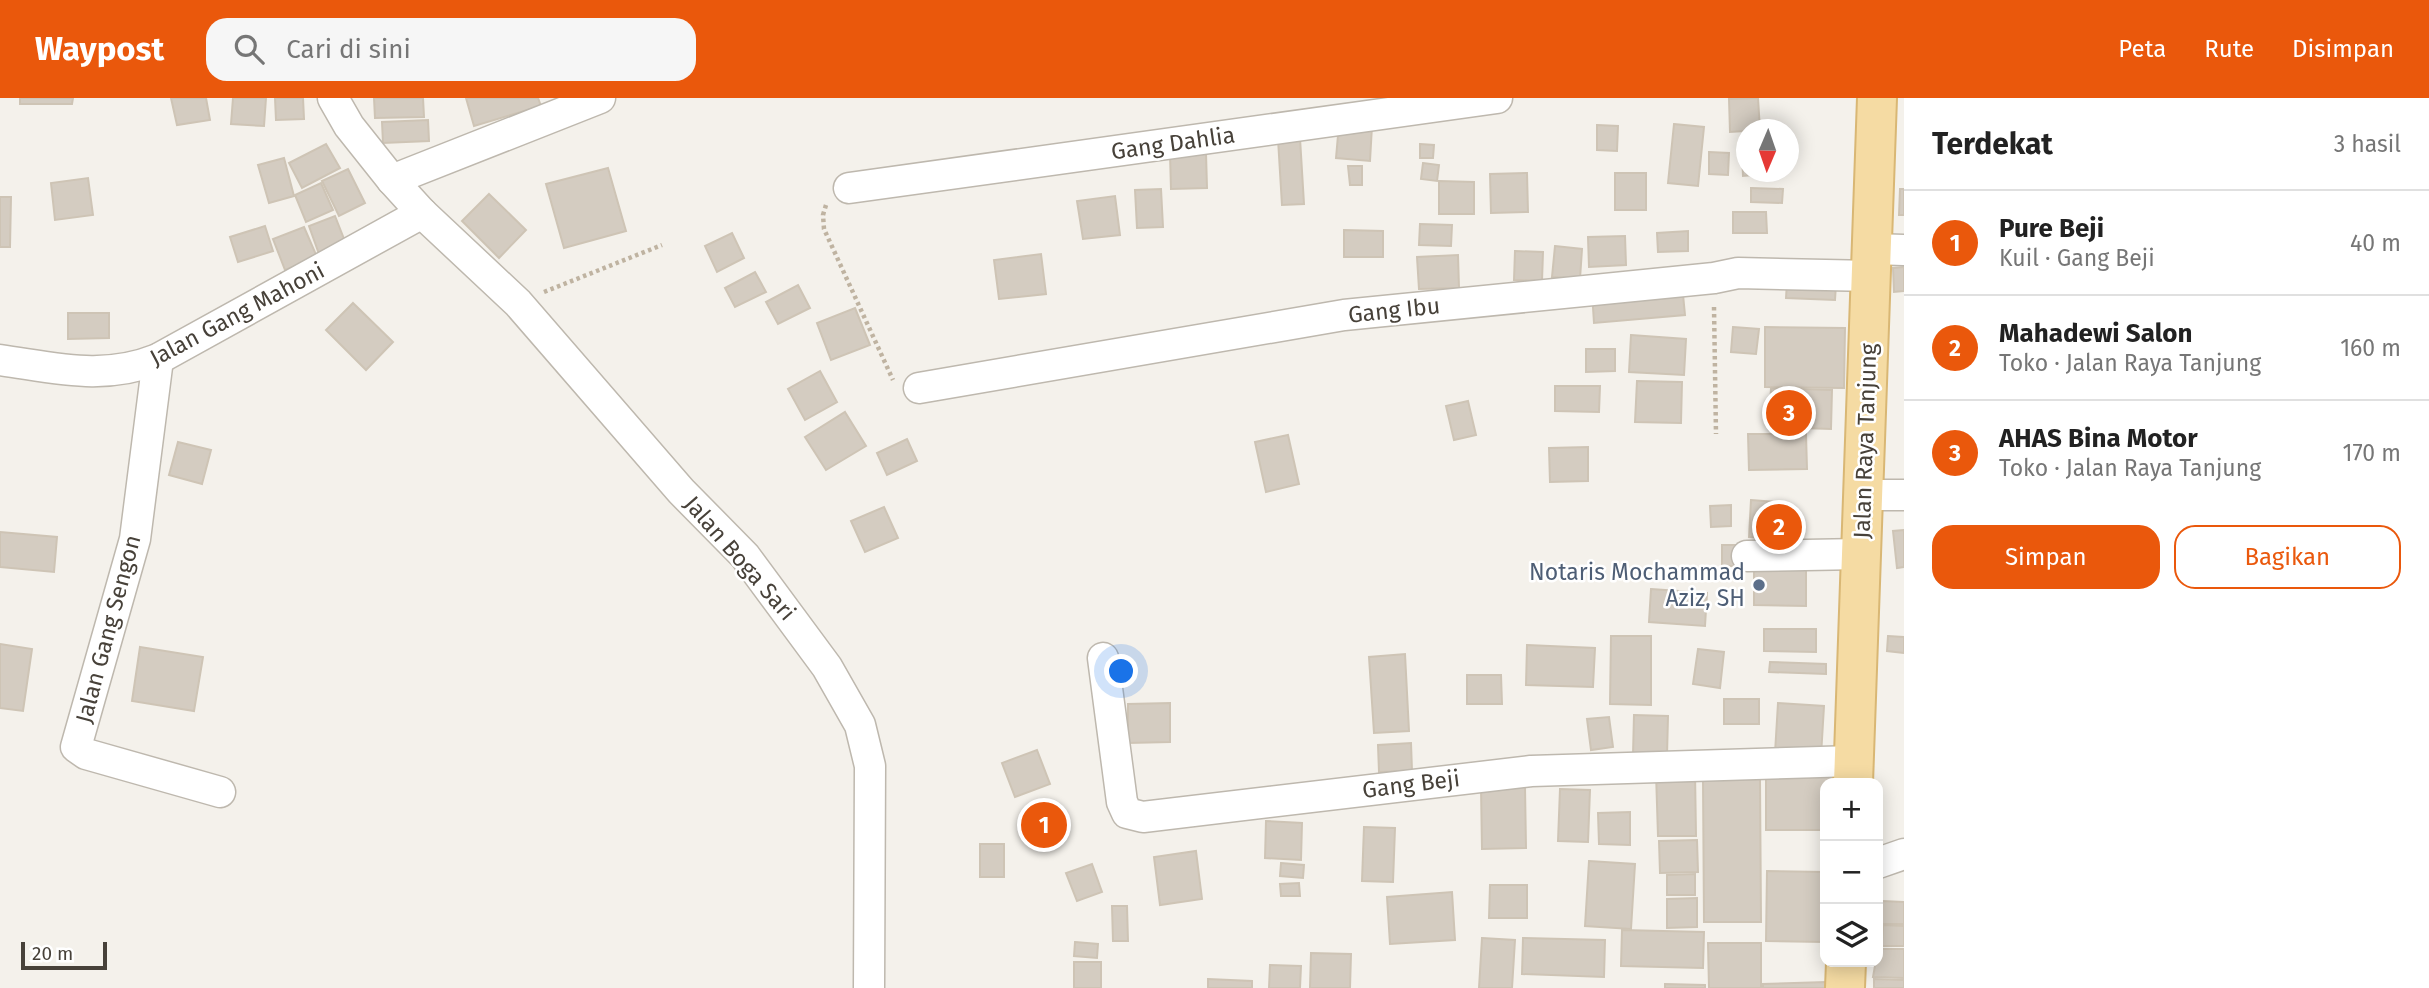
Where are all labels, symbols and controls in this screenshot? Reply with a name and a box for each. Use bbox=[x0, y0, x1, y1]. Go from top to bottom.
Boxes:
search box bbox=[206, 18, 696, 81]
text: Waypost bbox=[35, 29, 164, 69]
icon: search bbox=[230, 30, 268, 68]
text: Cari di sini bbox=[286, 34, 411, 65]
text: Peta bbox=[2118, 35, 2166, 63]
text: Rute bbox=[2204, 35, 2254, 63]
text: Disimpan bbox=[2292, 35, 2394, 63]
north arrow bbox=[1736, 119, 1799, 182]
street label: Gang Dahlia bbox=[1109, 120, 1237, 166]
text: Terdekat bbox=[1932, 126, 2053, 162]
text: 3 hasil bbox=[2334, 130, 2401, 158]
text: Pure Beji bbox=[1999, 213, 2104, 244]
text: 1 bbox=[1950, 229, 1960, 257]
text: 40 m bbox=[2350, 229, 2401, 257]
text: Kuil · Gang Beji bbox=[1999, 244, 2155, 272]
street label: Jalan Gang Mahoni bbox=[145, 256, 329, 372]
street label: Gang Ibu bbox=[1347, 291, 1441, 329]
text: Mahadewi Salon bbox=[1999, 318, 2193, 349]
text: 2 bbox=[1949, 334, 1961, 362]
text: 160 m bbox=[2340, 334, 2401, 362]
street label: Jalan Raya Tanjung bbox=[1848, 343, 1882, 539]
text: Toko · Jalan Raya Tanjung bbox=[1999, 349, 2261, 377]
pin: 3 bbox=[1766, 387, 1812, 439]
text: AHAS Bina Motor bbox=[1999, 423, 2198, 454]
text: 3 bbox=[1949, 439, 1961, 467]
text: 170 m bbox=[2342, 439, 2401, 467]
text: Toko · Jalan Raya Tanjung bbox=[1999, 454, 2261, 482]
street label: Jalan Boga Sari bbox=[678, 490, 802, 626]
pin: 2 bbox=[1756, 501, 1802, 553]
button: Simpan bbox=[1932, 525, 2160, 589]
button: Bagikan bbox=[2174, 525, 2401, 589]
street label: Jalan Gang Sengon bbox=[69, 532, 147, 726]
place label: Notaris Mochammad Aziz, SH bbox=[1529, 558, 1745, 612]
marker: Notaris Mochammad Aziz, SH bbox=[1751, 577, 1767, 593]
your location bbox=[1104, 654, 1138, 688]
street label: Gang Beji bbox=[1361, 764, 1461, 804]
map controls bbox=[1820, 778, 1883, 967]
button: + bbox=[1820, 778, 1883, 841]
pin: 1 bbox=[1021, 799, 1067, 851]
button: − bbox=[1820, 841, 1883, 904]
button: layers bbox=[1820, 904, 1883, 967]
scale bar bbox=[21, 939, 107, 971]
text: 20 m bbox=[32, 942, 73, 965]

